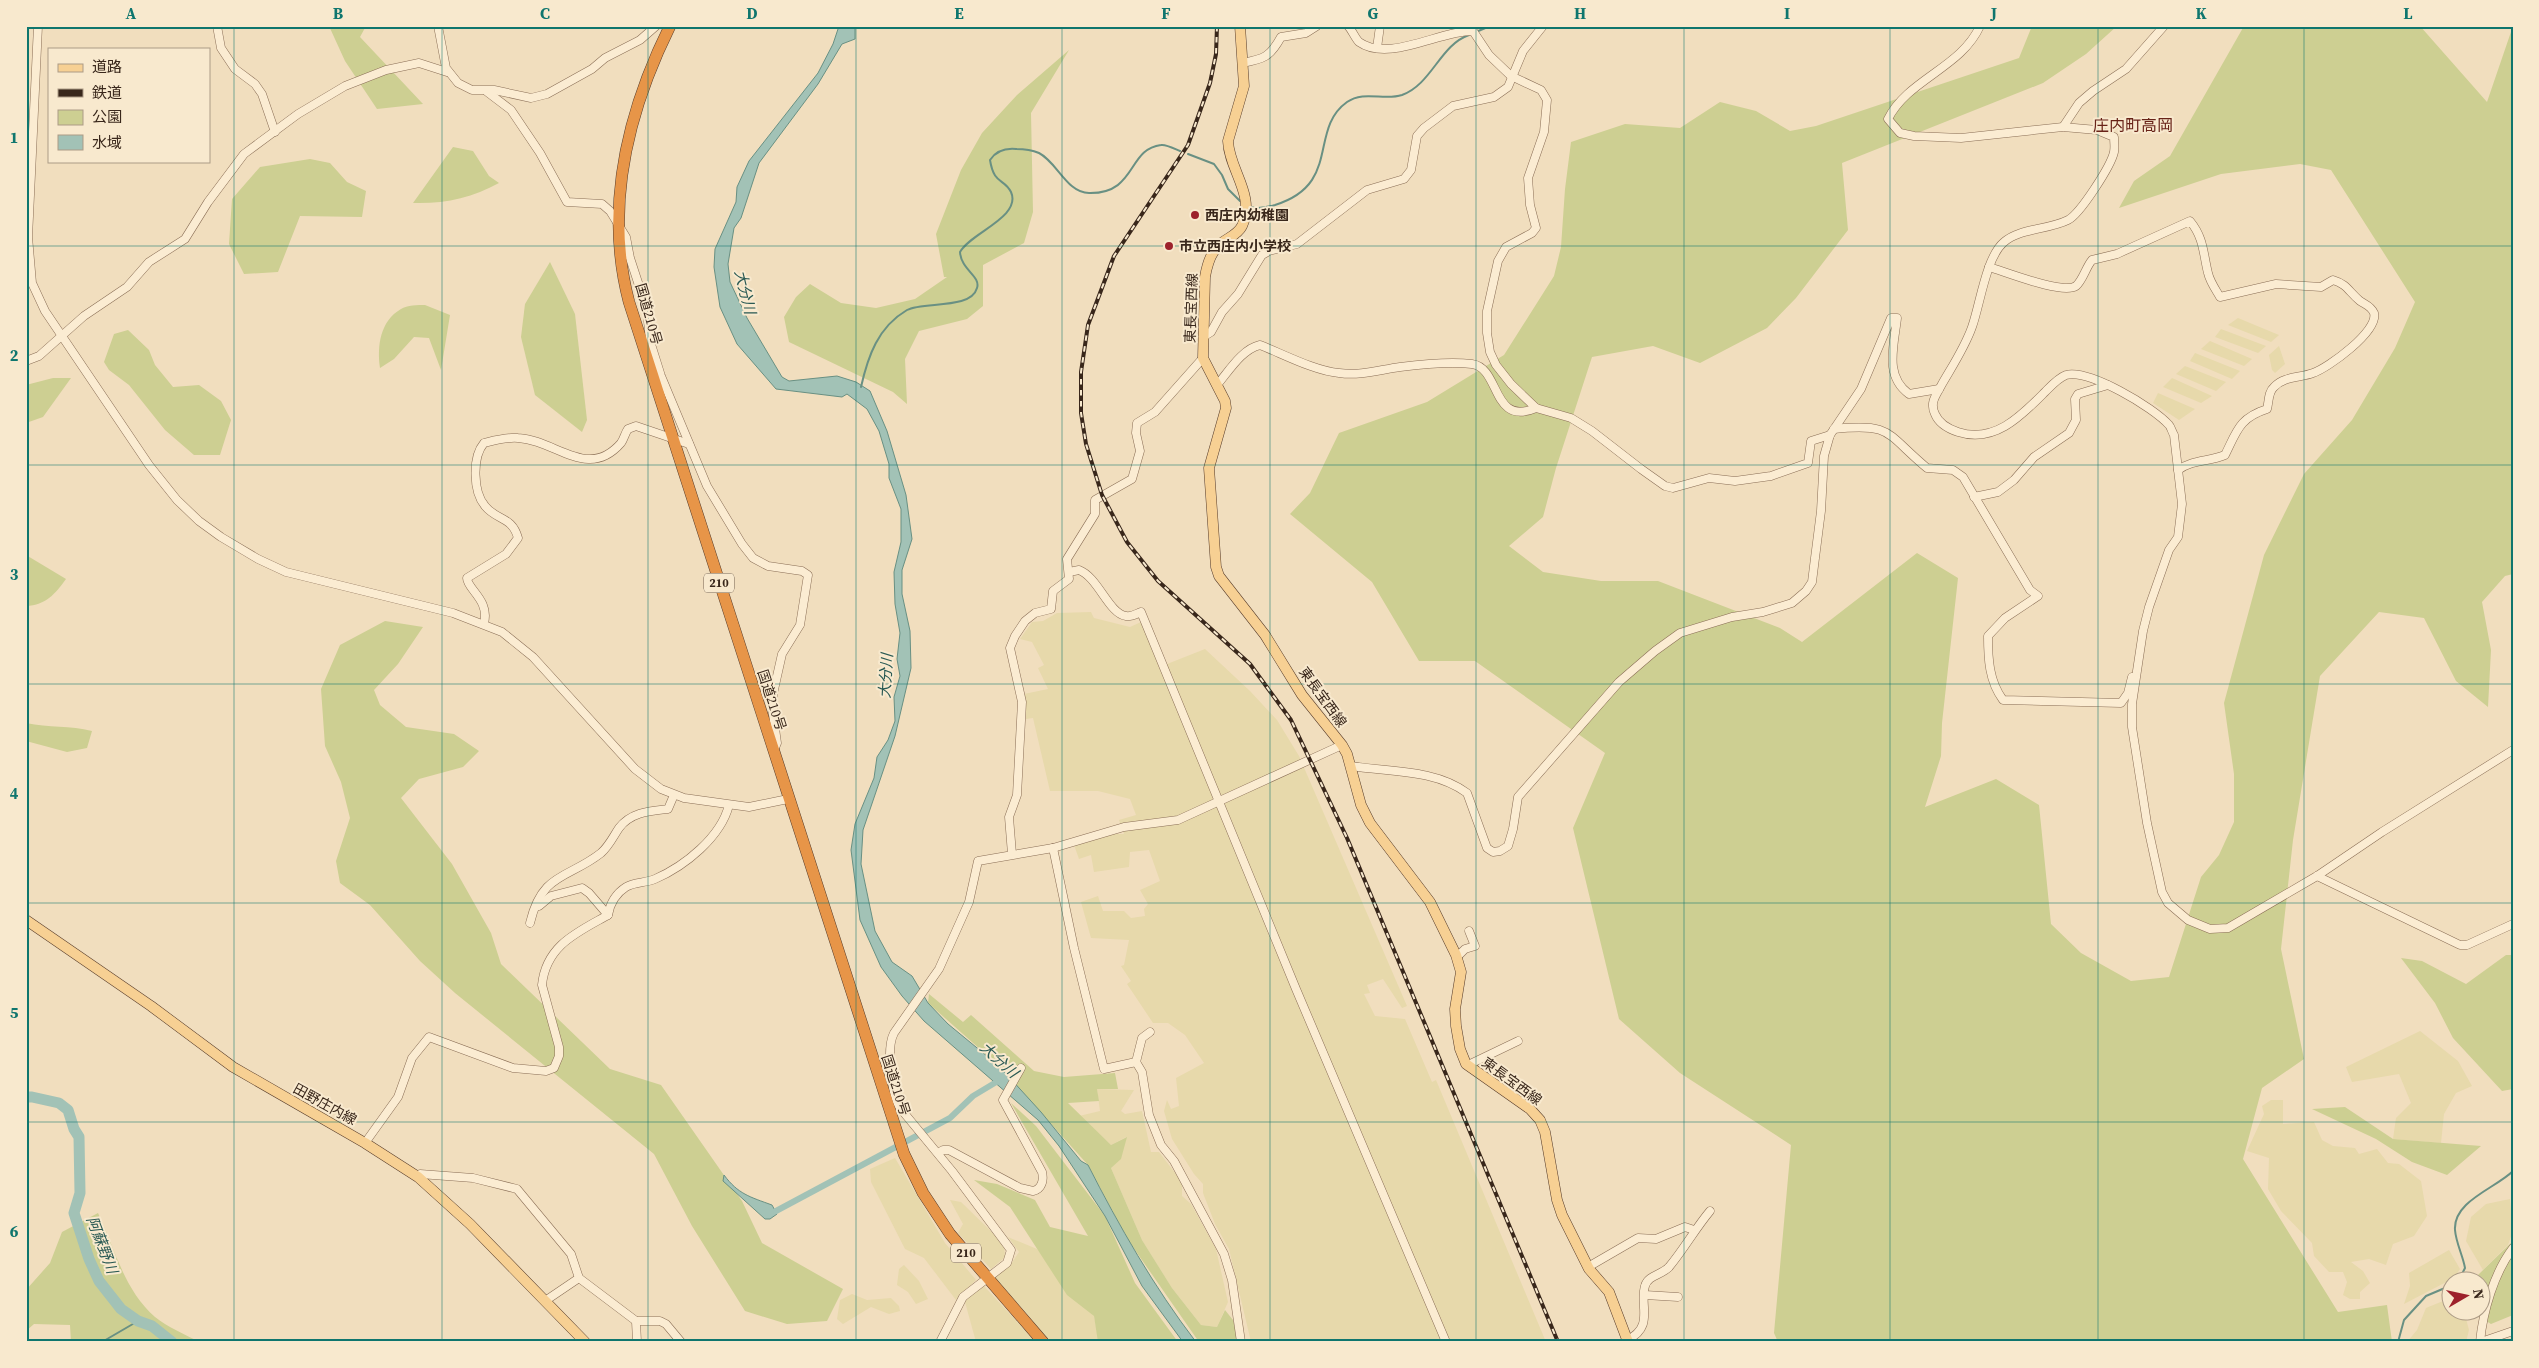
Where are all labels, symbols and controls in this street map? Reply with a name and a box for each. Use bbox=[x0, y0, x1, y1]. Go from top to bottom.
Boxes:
text: A bbox=[126, 2, 137, 24]
text: B bbox=[333, 2, 344, 24]
text: C bbox=[540, 2, 550, 24]
text: D bbox=[746, 2, 758, 24]
text: E bbox=[954, 2, 964, 24]
text: F bbox=[1161, 2, 1171, 24]
text: G bbox=[1368, 2, 1379, 24]
text: H bbox=[1574, 2, 1586, 24]
text: I bbox=[1784, 2, 1790, 24]
text: J bbox=[1990, 2, 1997, 24]
text: K bbox=[2195, 2, 2207, 24]
text: L bbox=[2403, 2, 2413, 24]
legend bbox=[48, 48, 210, 162]
text: 道路 bbox=[92, 56, 122, 77]
text: 鉄道 bbox=[92, 82, 122, 103]
text: 公園 bbox=[92, 106, 122, 127]
district label: 庄内町高岡 bbox=[2093, 114, 2173, 136]
text: 1 bbox=[10, 126, 18, 148]
text: 水域 bbox=[92, 132, 122, 153]
place label: 西庄内幼稚園 bbox=[1205, 205, 1289, 225]
marker: 西庄内幼稚園 bbox=[1189, 209, 1201, 221]
place label: 市立西庄内小学校 bbox=[1179, 236, 1291, 256]
marker: 市立西庄内小学校 bbox=[1163, 240, 1175, 252]
water label: 大分川 bbox=[730, 267, 762, 318]
street label: 東長宝西線 bbox=[1180, 273, 1202, 343]
street label: 国道210号 bbox=[631, 281, 667, 347]
text: 2 bbox=[10, 344, 19, 366]
text: 3 bbox=[10, 563, 19, 585]
road number: 210 bbox=[704, 574, 734, 592]
water label: 大分川 bbox=[874, 651, 897, 699]
street label: 東長宝西線 bbox=[1294, 663, 1352, 731]
street label: 国道210号 bbox=[753, 667, 791, 733]
text: 4 bbox=[10, 782, 19, 804]
text: 5 bbox=[10, 1001, 19, 1023]
water label: 大分川 bbox=[976, 1037, 1025, 1084]
street label: 国道210号 bbox=[877, 1052, 915, 1118]
street label: 東長宝西線 bbox=[1478, 1052, 1546, 1110]
street label: 田野庄内線 bbox=[290, 1078, 360, 1130]
water label: 阿蘇野川 bbox=[82, 1213, 124, 1278]
text: 6 bbox=[10, 1220, 19, 1242]
road number: 210 bbox=[951, 1244, 981, 1262]
north arrow bbox=[2442, 1270, 2492, 1320]
text: N bbox=[2468, 1287, 2490, 1301]

